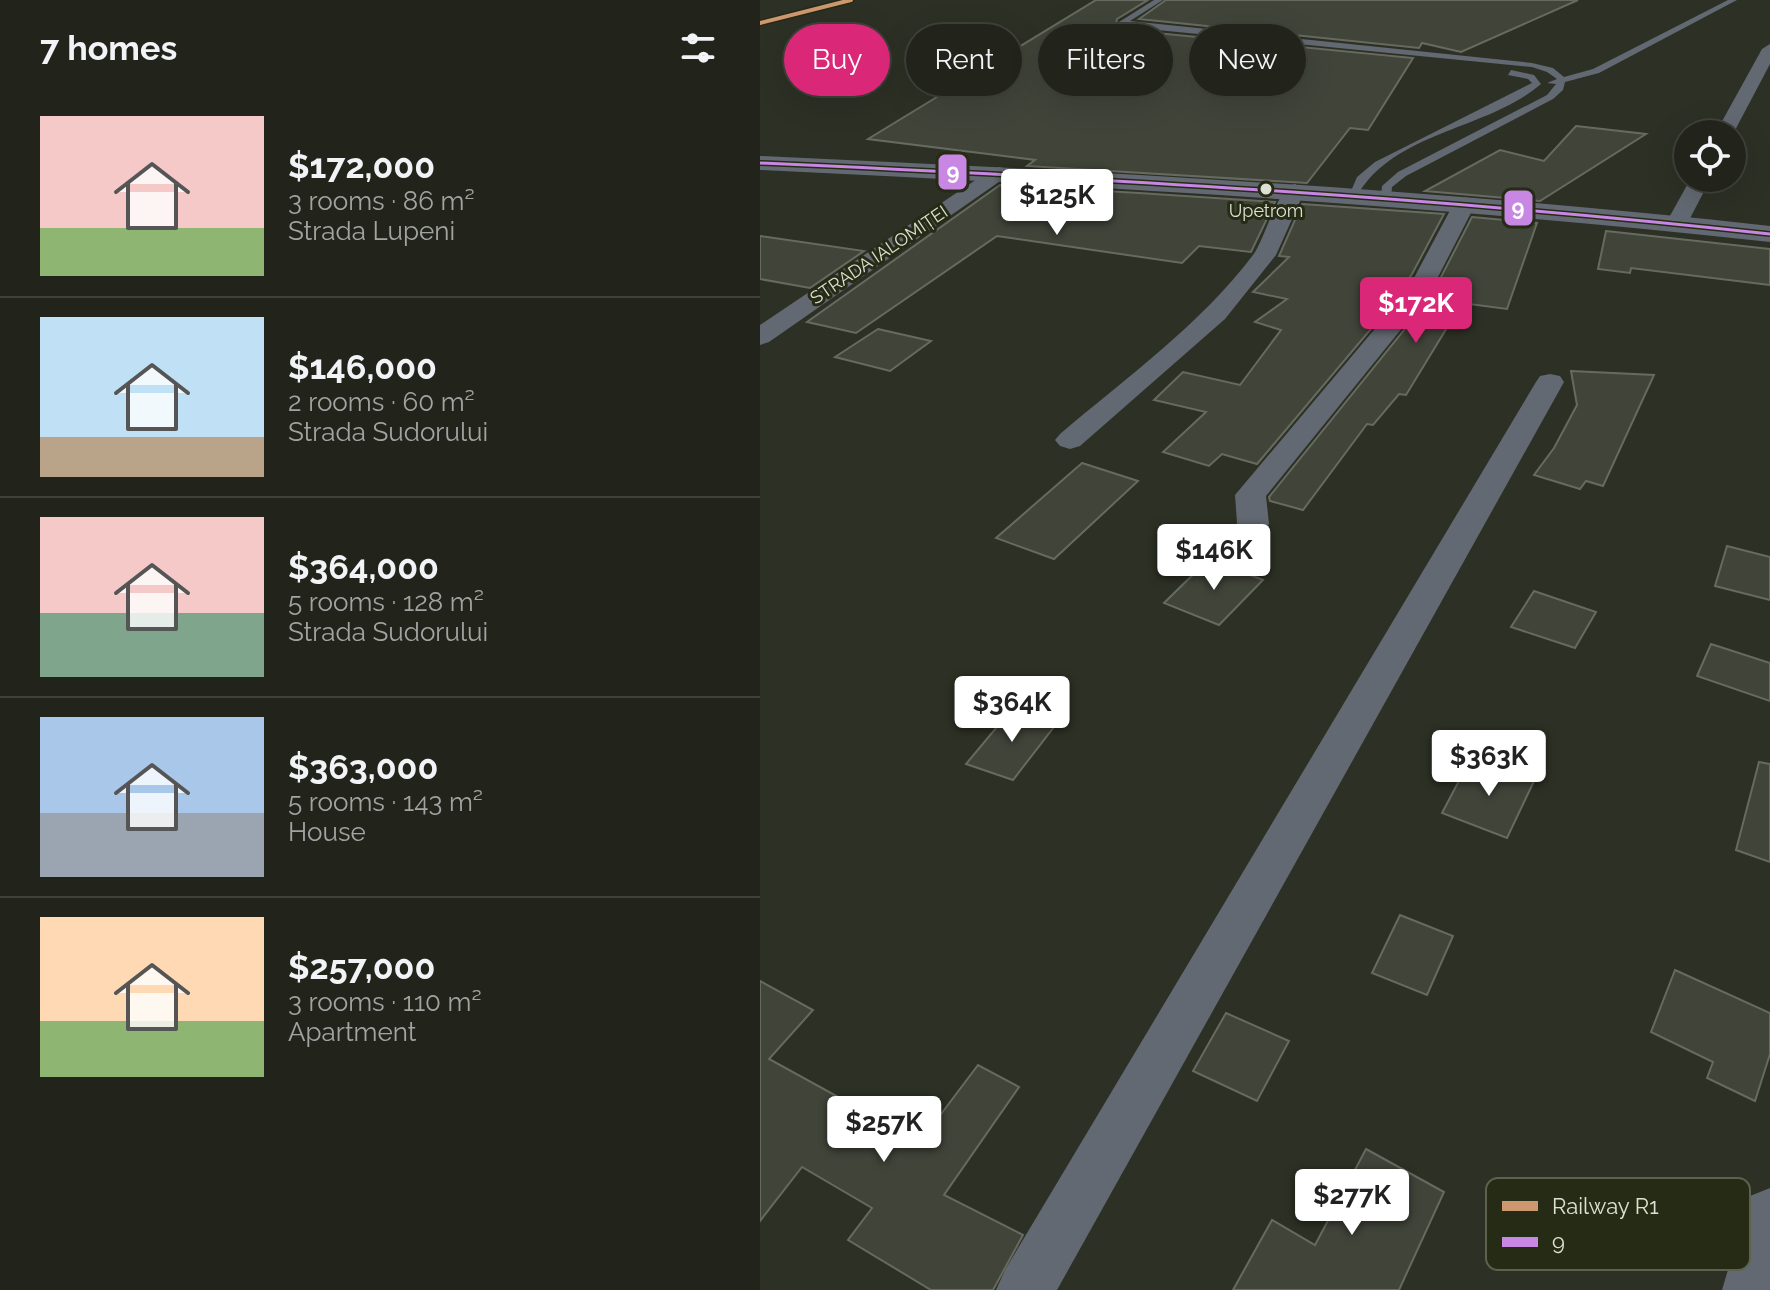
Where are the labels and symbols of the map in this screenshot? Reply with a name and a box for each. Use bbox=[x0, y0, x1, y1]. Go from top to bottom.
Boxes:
line badge: 9 bbox=[937, 153, 968, 191]
text: 9 bbox=[947, 159, 960, 185]
pin: $125K bbox=[1001, 169, 1113, 237]
marker: Upetrom bbox=[1258, 181, 1274, 197]
line badge: 9 bbox=[1503, 189, 1534, 227]
text: 9 bbox=[1512, 195, 1525, 221]
place label: Upetrom bbox=[1229, 200, 1303, 221]
street label: STRADA IALOMIȚEI bbox=[806, 201, 951, 308]
pin: $172K bbox=[1360, 277, 1472, 345]
pin: $146K bbox=[1158, 524, 1270, 592]
pin: $364K bbox=[956, 676, 1068, 744]
pin: $363K bbox=[1433, 730, 1545, 798]
pin: $257K bbox=[828, 1096, 940, 1164]
pin: $277K bbox=[1296, 1169, 1408, 1237]
legend bbox=[1486, 1178, 1750, 1270]
text: Railway R1 bbox=[1552, 1193, 1659, 1219]
text: 9 bbox=[1552, 1229, 1565, 1255]

